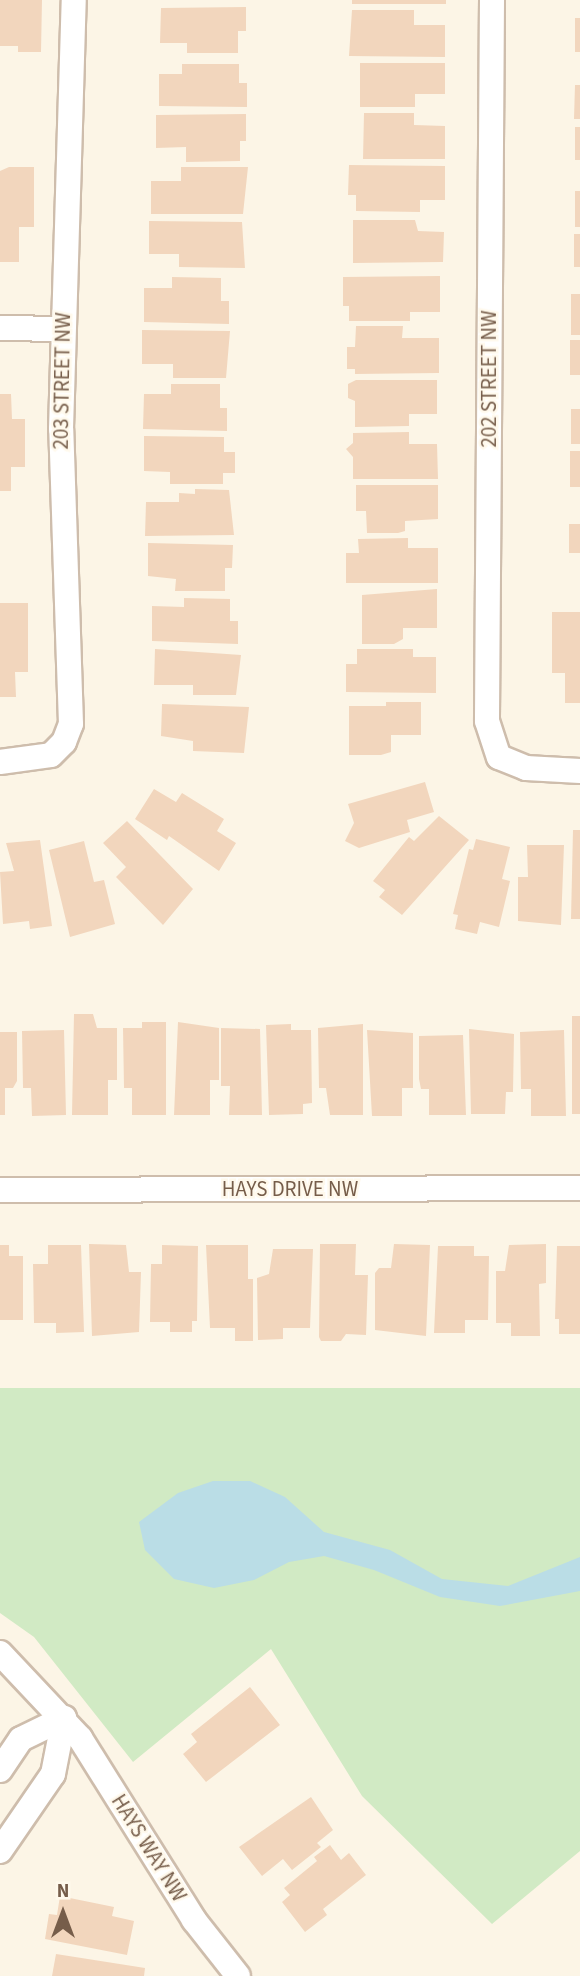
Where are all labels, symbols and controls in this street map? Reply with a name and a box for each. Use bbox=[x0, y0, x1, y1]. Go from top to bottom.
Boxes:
street label: 202 STREET NW bbox=[476, 310, 502, 448]
street label: 203 STREET NW bbox=[48, 312, 76, 450]
street label: HAYS DRIVE NW bbox=[222, 1176, 358, 1202]
street label: HAYS WAY NW bbox=[106, 1790, 192, 1906]
north arrow bbox=[28, 1878, 98, 1948]
text: N bbox=[57, 1878, 69, 1905]

